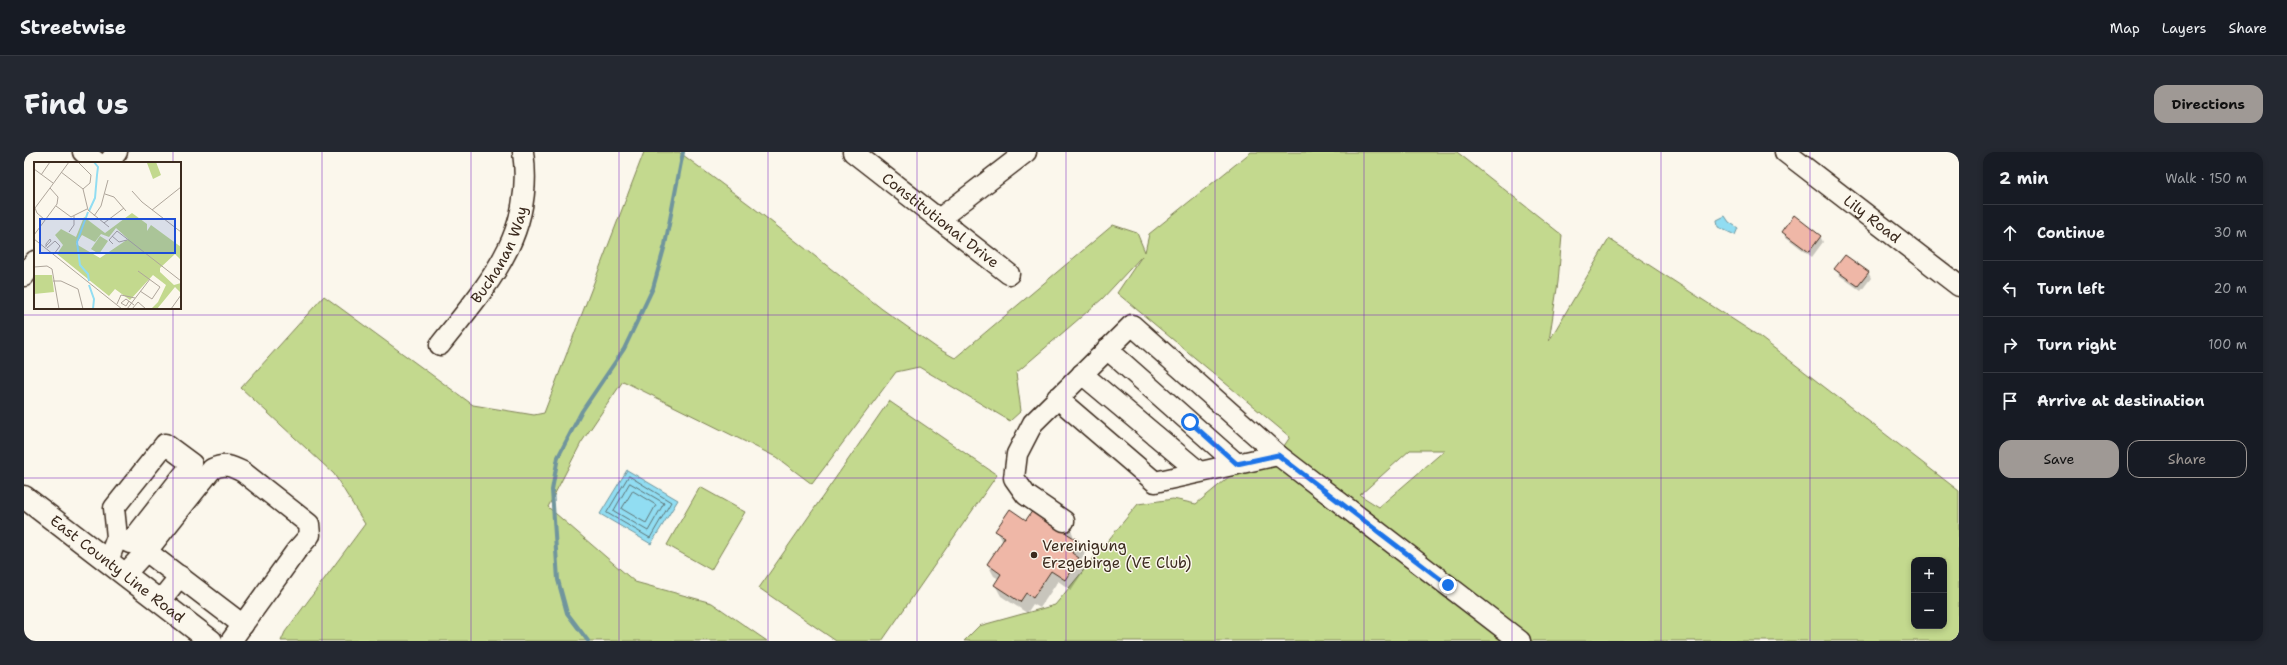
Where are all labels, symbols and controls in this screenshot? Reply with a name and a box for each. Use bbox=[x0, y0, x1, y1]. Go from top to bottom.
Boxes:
text: Streetwise bbox=[20, 15, 126, 40]
text: Map bbox=[2110, 19, 2140, 37]
text: Layers bbox=[2162, 19, 2206, 37]
text: Share bbox=[2228, 19, 2267, 37]
text: Find us bbox=[24, 85, 129, 123]
button: Directions bbox=[2154, 85, 2263, 123]
inset map bbox=[34, 162, 181, 309]
text: 2 min bbox=[1999, 167, 2049, 189]
street label: Constitutional Drive bbox=[878, 168, 1003, 273]
text: Walk · 150 m bbox=[2165, 170, 2247, 187]
street label: Lily Road bbox=[1839, 191, 1905, 248]
street label: Buchanan Way bbox=[466, 204, 532, 308]
icon: ahead bbox=[1999, 222, 2021, 244]
text: Continue bbox=[2037, 223, 2105, 243]
text: 30 m bbox=[2213, 224, 2247, 241]
icon: left bbox=[1999, 278, 2021, 300]
text: Turn left bbox=[2037, 279, 2105, 299]
text: 20 m bbox=[2214, 280, 2247, 297]
icon: right bbox=[1999, 334, 2021, 356]
text: Turn right bbox=[2037, 335, 2117, 355]
text: 100 m bbox=[2208, 336, 2247, 353]
icon: arrive bbox=[1999, 390, 2021, 412]
text: Arrive at destination bbox=[2037, 391, 2205, 411]
route start bbox=[1181, 413, 1199, 431]
button: Save bbox=[1999, 440, 2119, 478]
button: Share bbox=[2127, 440, 2247, 478]
street label: East County Line Road bbox=[46, 511, 189, 628]
place label: Vereinigung Erzgebirge (VE Club) bbox=[1042, 536, 1191, 573]
marker: Vereinigung Erzgebirge (VE Club) bbox=[1029, 550, 1039, 560]
map controls bbox=[1911, 557, 1947, 629]
button: + bbox=[1911, 557, 1947, 593]
route end bbox=[1439, 576, 1457, 594]
button: − bbox=[1911, 593, 1947, 629]

